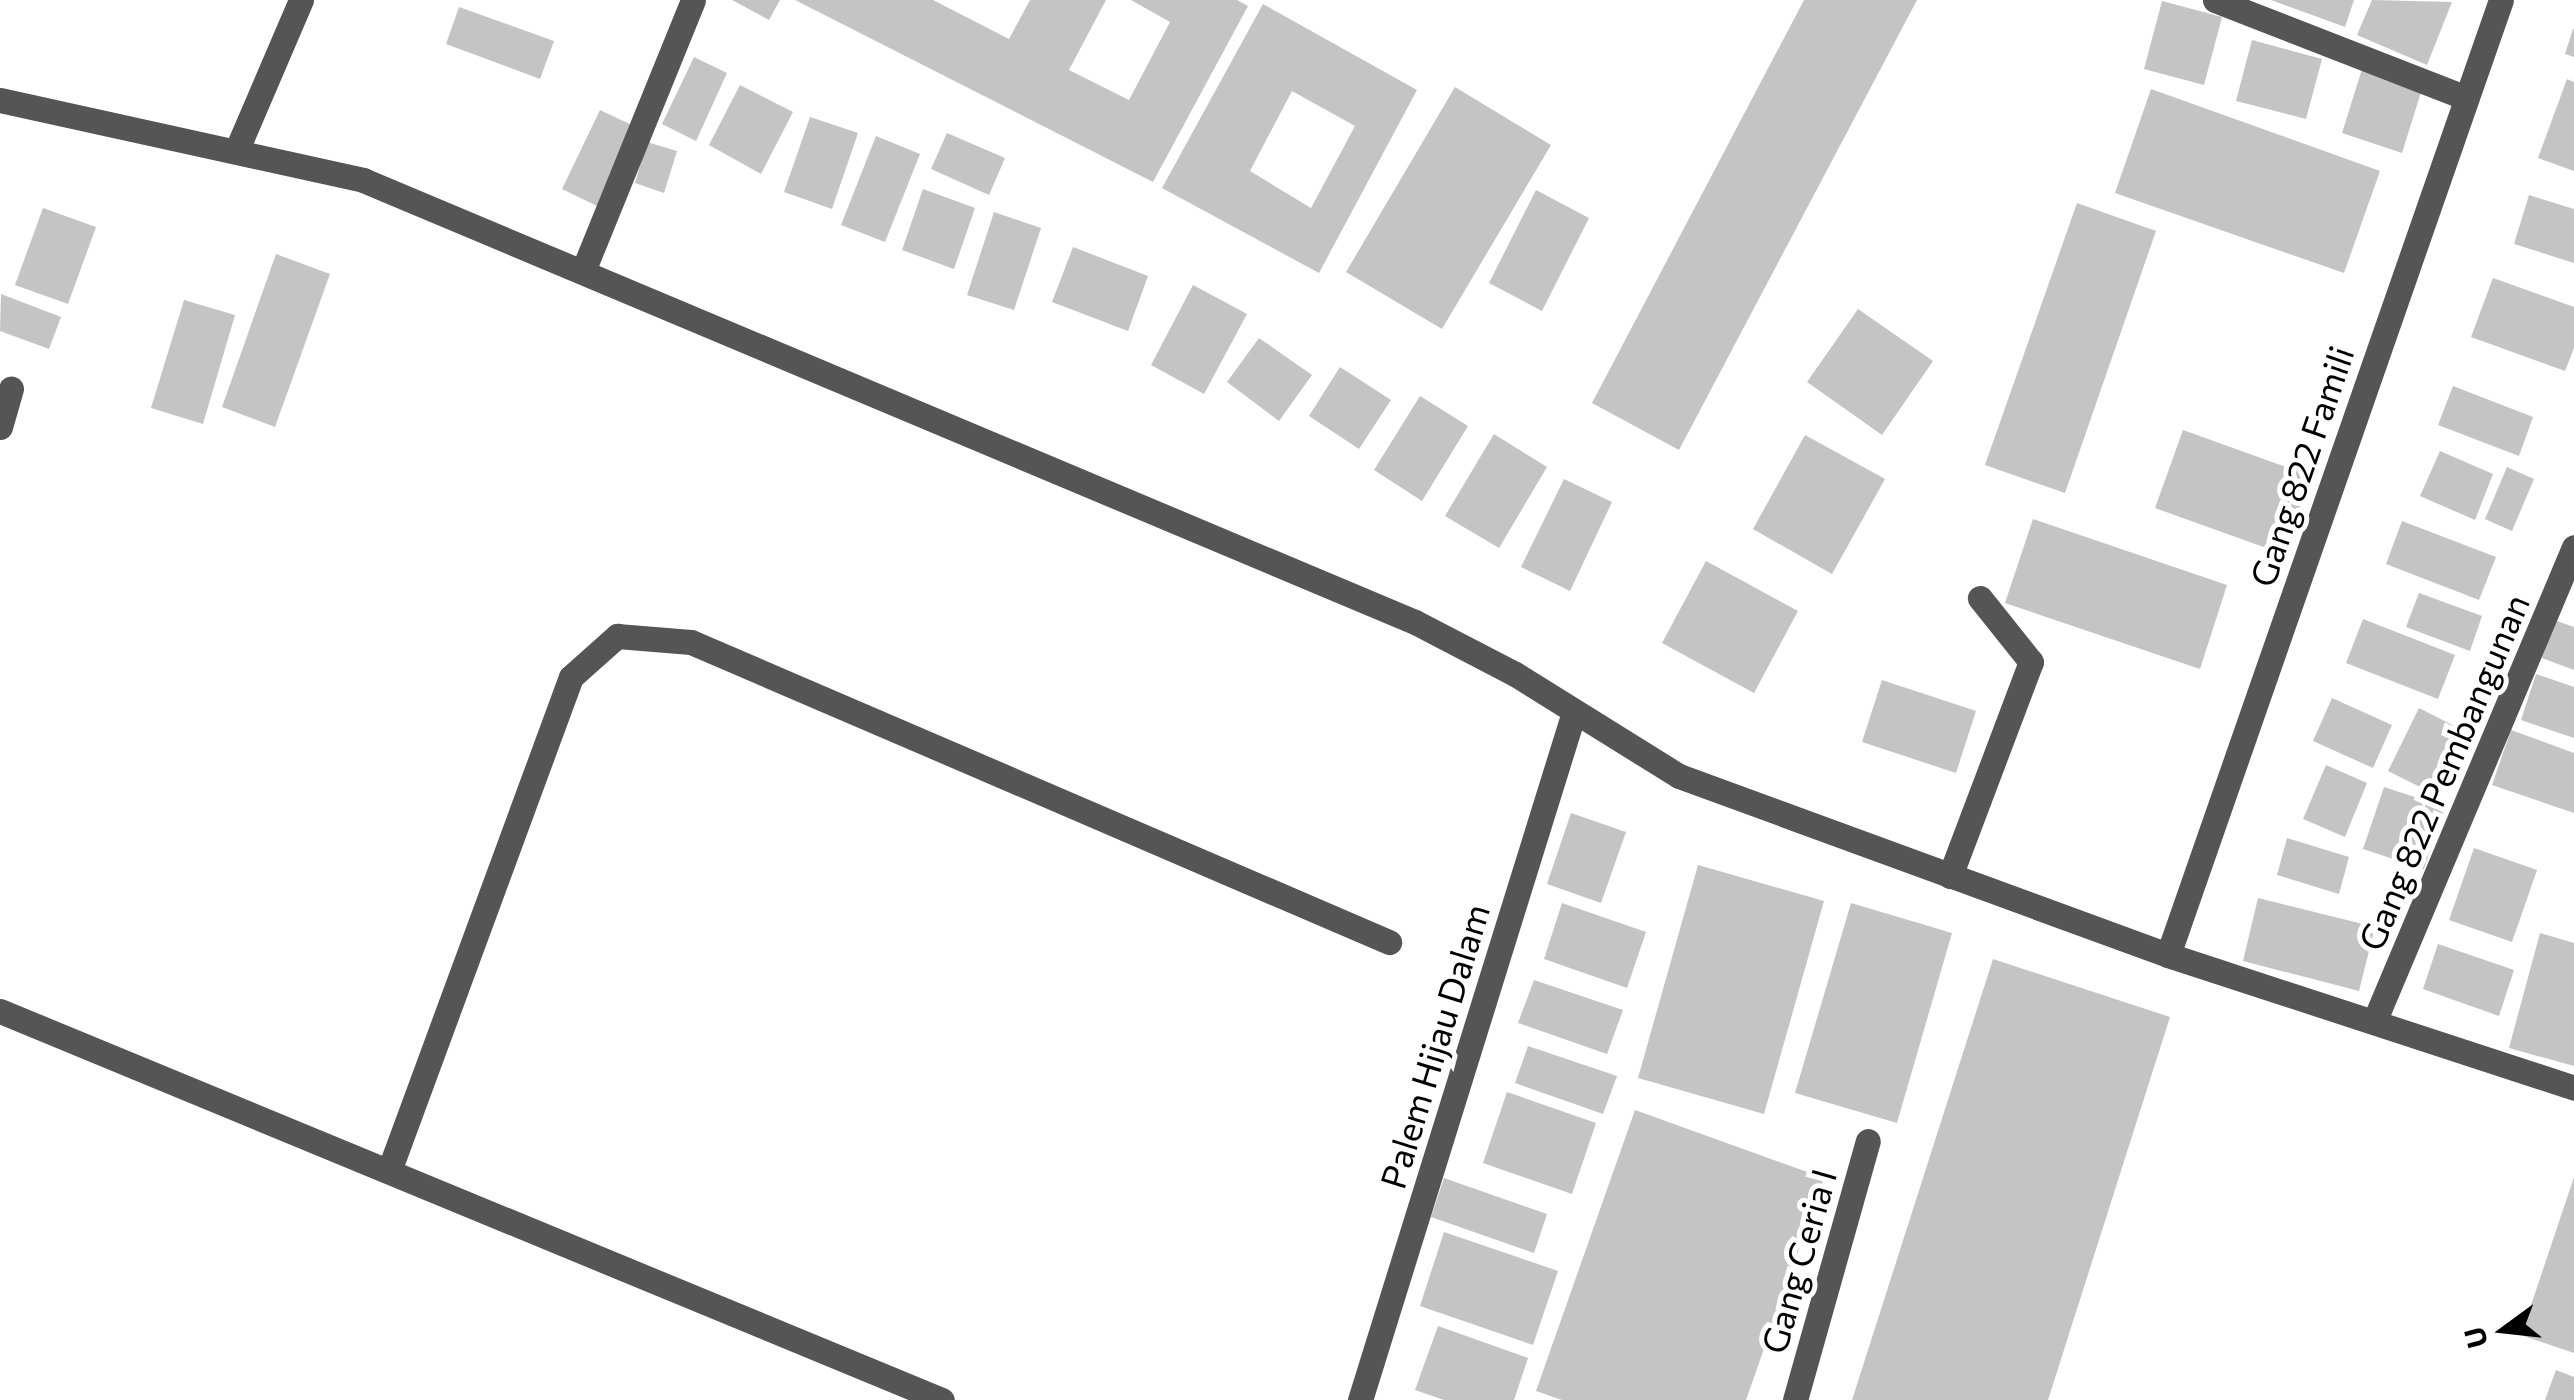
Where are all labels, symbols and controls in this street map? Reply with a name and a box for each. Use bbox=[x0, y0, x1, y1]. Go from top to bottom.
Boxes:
street label: Gang 822 Famili bbox=[2240, 340, 2362, 592]
street label: Gang 822 Pembangunan bbox=[2349, 588, 2537, 956]
street label: Palem Hijau Dalam bbox=[1371, 899, 1497, 1193]
street label: Gang Ceria I bbox=[1752, 1164, 1844, 1358]
north arrow bbox=[2454, 1280, 2554, 1380]
text: U bbox=[2456, 1324, 2494, 1352]

